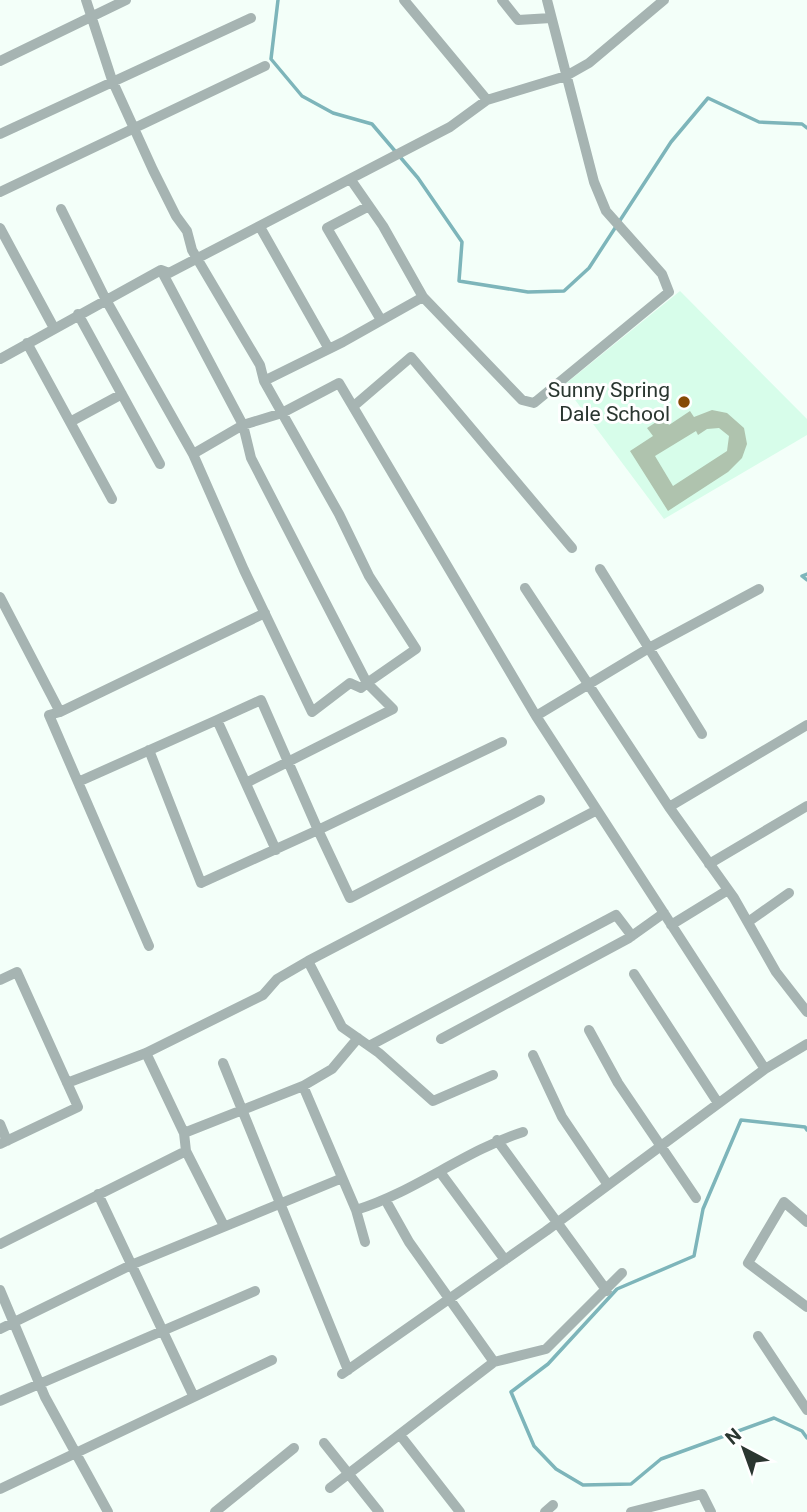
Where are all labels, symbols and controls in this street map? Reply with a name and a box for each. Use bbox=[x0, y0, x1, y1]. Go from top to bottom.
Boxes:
place label: Sunny Spring Dale School bbox=[548, 378, 670, 426]
marker: Sunny Spring Dale School bbox=[676, 394, 692, 410]
north arrow bbox=[709, 1414, 779, 1484]
text: N bbox=[721, 1423, 746, 1450]

